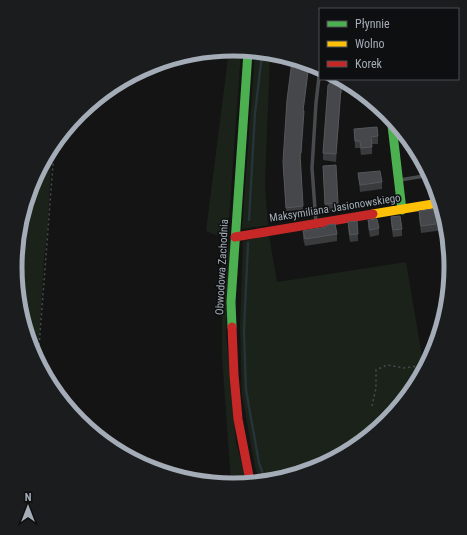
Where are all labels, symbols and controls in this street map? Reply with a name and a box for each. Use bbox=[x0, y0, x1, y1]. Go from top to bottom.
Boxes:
legend bbox=[319, 8, 459, 80]
text: Płynnie bbox=[355, 17, 390, 31]
text: Wolno bbox=[355, 37, 385, 51]
text: Korek bbox=[355, 57, 383, 71]
street label: Maksymiliana Jasionowskiego bbox=[268, 191, 402, 225]
street label: Obwodowa Zachodnia bbox=[213, 219, 231, 315]
north arrow bbox=[8, 487, 48, 527]
text: N bbox=[25, 491, 32, 504]

